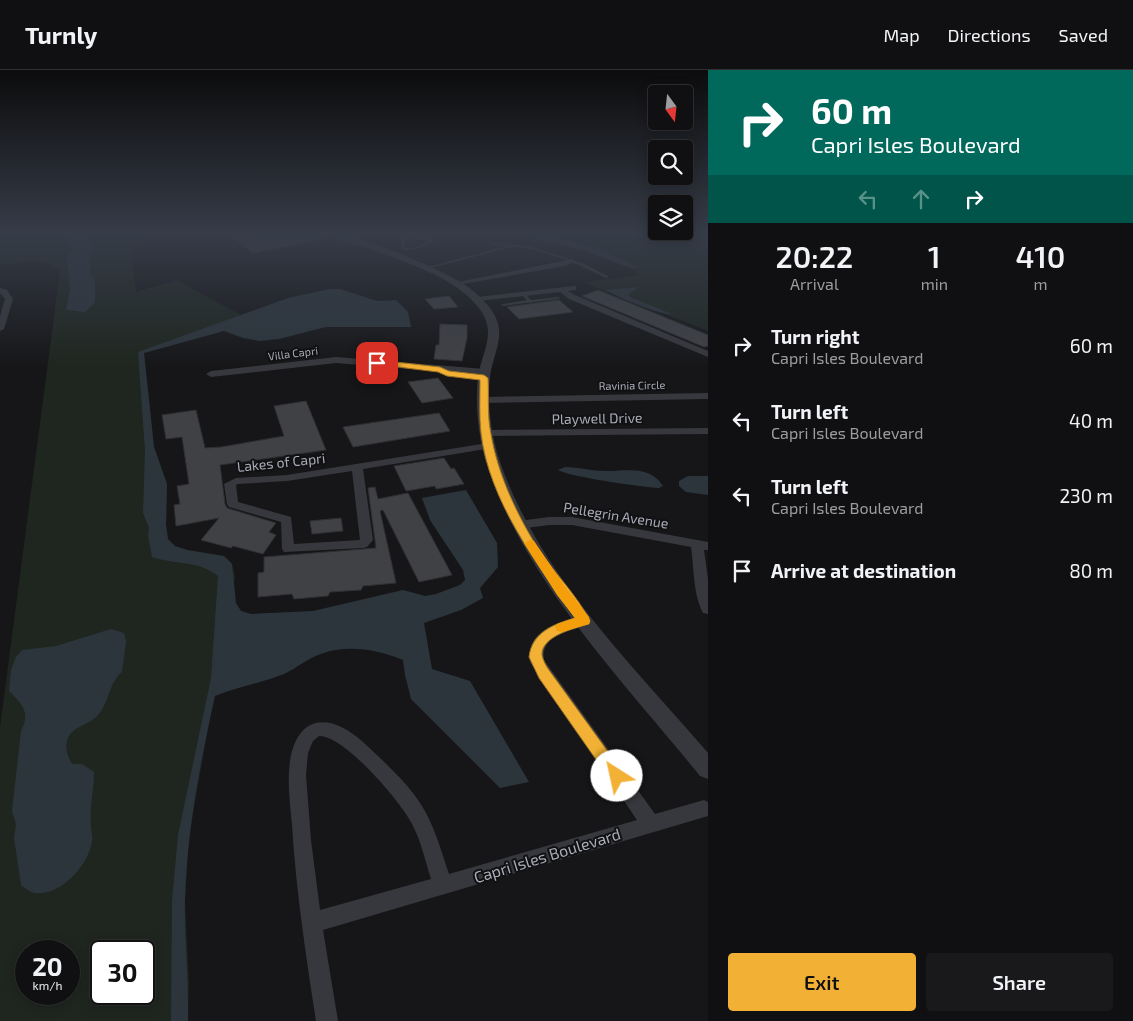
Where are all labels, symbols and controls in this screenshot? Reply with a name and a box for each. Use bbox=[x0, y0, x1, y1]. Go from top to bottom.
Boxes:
text: Turnly bbox=[25, 20, 97, 49]
text: Map bbox=[883, 24, 920, 46]
text: Directions bbox=[948, 24, 1031, 46]
text: Saved bbox=[1059, 24, 1108, 46]
north arrow bbox=[648, 85, 692, 130]
map controls bbox=[648, 85, 693, 240]
text: 60 m bbox=[811, 89, 892, 131]
icon: right bbox=[728, 90, 793, 155]
text: Capri Isles Boulevard bbox=[811, 131, 1021, 157]
button: search bbox=[648, 140, 693, 185]
icon: left bbox=[854, 185, 882, 213]
icon: ahead bbox=[907, 185, 935, 213]
icon: right bbox=[960, 185, 988, 213]
button: layers bbox=[648, 195, 693, 240]
text: 20:22 bbox=[776, 238, 853, 274]
text: 1 bbox=[928, 238, 941, 274]
text: 410 bbox=[1015, 238, 1065, 274]
text: Arrival bbox=[790, 274, 839, 293]
text: min bbox=[921, 274, 948, 293]
text: m bbox=[1033, 274, 1047, 293]
text: Turn right bbox=[771, 325, 859, 348]
icon: right bbox=[728, 332, 756, 360]
text: 60 m bbox=[1070, 334, 1113, 357]
pin bbox=[356, 342, 398, 384]
street label: Villa Capri bbox=[267, 343, 319, 363]
text: Capri Isles Boulevard bbox=[771, 348, 924, 367]
icon: arrive bbox=[363, 349, 391, 377]
street label: Ravinia Circle bbox=[598, 378, 666, 392]
text: Turn left bbox=[771, 400, 848, 423]
icon: left bbox=[728, 407, 756, 435]
street label: Playwell Drive bbox=[551, 409, 643, 427]
text: 40 m bbox=[1069, 409, 1113, 432]
text: Capri Isles Boulevard bbox=[771, 423, 924, 442]
street label: Lakes of Capri bbox=[236, 449, 326, 475]
text: Turn left bbox=[771, 475, 848, 498]
icon: left bbox=[728, 482, 756, 510]
text: 230 m bbox=[1059, 484, 1113, 507]
street label: Pellegrin Avenue bbox=[562, 498, 670, 532]
text: Capri Isles Boulevard bbox=[771, 498, 924, 517]
icon: arrive bbox=[728, 557, 756, 585]
text: Arrive at destination bbox=[771, 559, 956, 582]
text: 80 m bbox=[1069, 559, 1113, 582]
position arrow bbox=[590, 749, 642, 801]
street label: Capri Isles Boulevard bbox=[471, 824, 623, 886]
speed limit sign: 30 bbox=[90, 940, 155, 1005]
text: 20 bbox=[32, 951, 63, 981]
button: Exit bbox=[728, 953, 916, 1011]
button: Share bbox=[926, 953, 1113, 1011]
text: km/h bbox=[33, 978, 62, 992]

